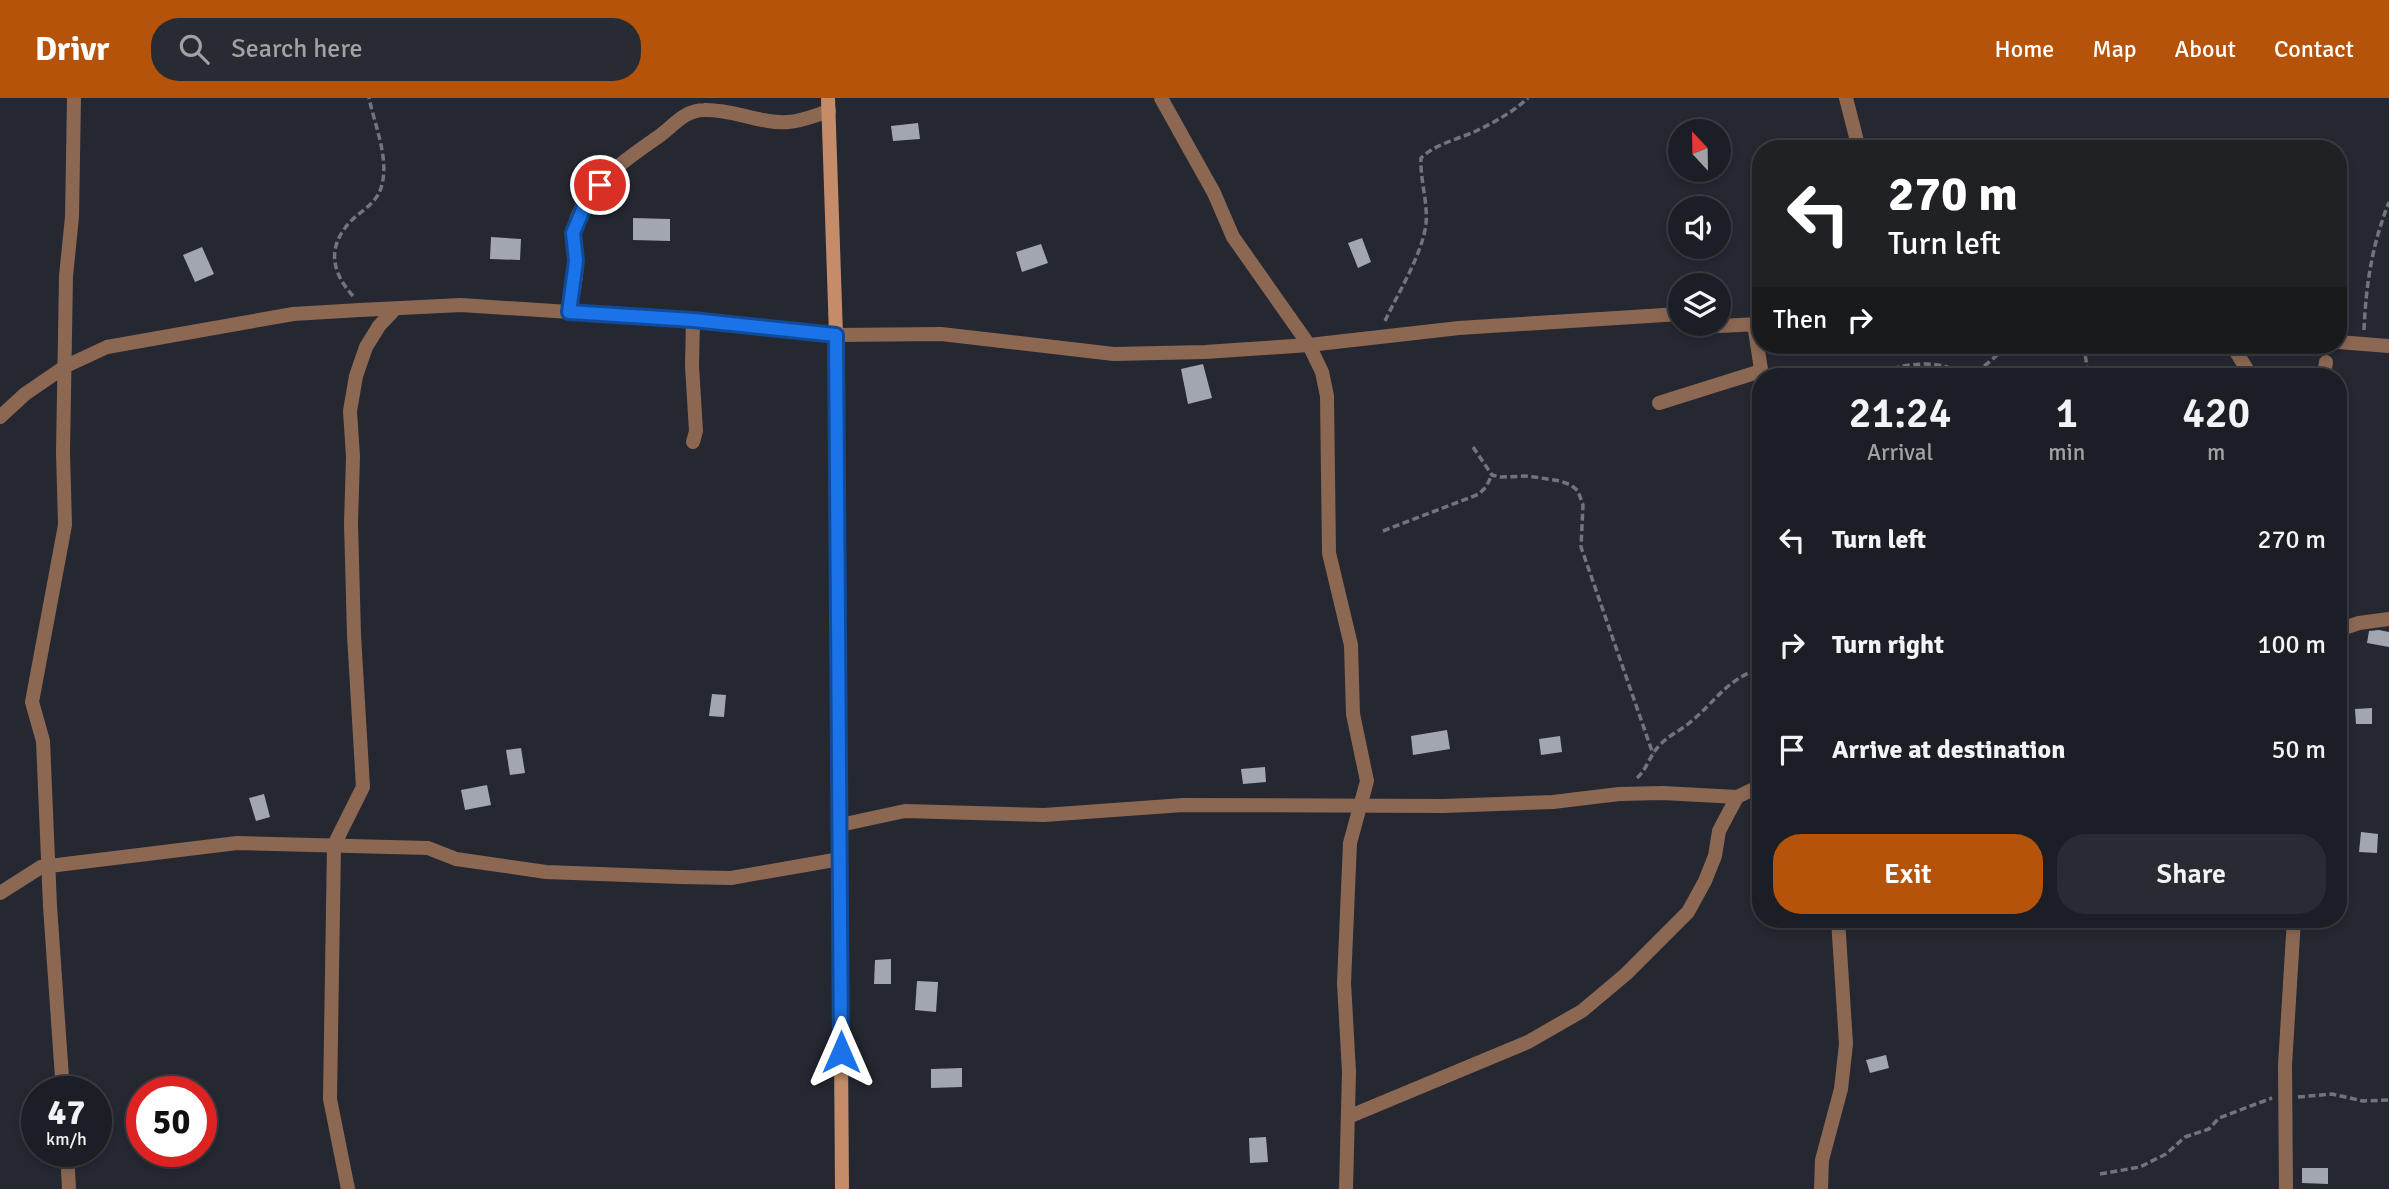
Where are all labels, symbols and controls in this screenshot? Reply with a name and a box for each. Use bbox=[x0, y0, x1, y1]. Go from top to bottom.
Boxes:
search box bbox=[151, 18, 641, 81]
text: Drivr bbox=[35, 29, 109, 70]
icon: search bbox=[175, 30, 213, 68]
text: Search here bbox=[231, 33, 362, 65]
text: Home bbox=[1994, 34, 2054, 64]
text: Map bbox=[2092, 34, 2137, 64]
text: About bbox=[2175, 34, 2236, 64]
text: Contact bbox=[2274, 34, 2354, 64]
north arrow bbox=[1668, 119, 1731, 182]
map controls bbox=[1668, 119, 1731, 336]
pin bbox=[570, 155, 630, 215]
text: 270 m bbox=[1888, 164, 2018, 224]
icon: arrive bbox=[581, 166, 619, 204]
icon: left bbox=[1773, 168, 1864, 259]
button: sound bbox=[1668, 196, 1731, 259]
text: Turn left bbox=[1888, 224, 2001, 263]
button: layers bbox=[1668, 273, 1731, 336]
icon: right bbox=[1841, 301, 1879, 339]
text: Then bbox=[1773, 304, 1827, 336]
text: 21:24 bbox=[1849, 388, 1951, 439]
text: 1 bbox=[2055, 388, 2078, 439]
text: 420 bbox=[2182, 388, 2250, 439]
text: Arrival bbox=[1867, 438, 1933, 467]
text: min bbox=[2048, 438, 2085, 467]
text: m bbox=[2207, 438, 2225, 467]
icon: left bbox=[1773, 521, 1811, 559]
text: Turn left bbox=[1832, 524, 1926, 556]
text: 270 m bbox=[2257, 524, 2326, 556]
icon: right bbox=[1773, 626, 1811, 664]
text: Turn right bbox=[1832, 629, 1944, 661]
text: 100 m bbox=[2257, 629, 2326, 661]
icon: arrive bbox=[1773, 731, 1811, 769]
text: Arrive at destination bbox=[1832, 734, 2065, 766]
text: 50 m bbox=[2271, 734, 2326, 766]
button: Exit bbox=[1773, 834, 2043, 914]
button: Share bbox=[2057, 834, 2326, 914]
position arrow bbox=[804, 1015, 878, 1089]
speed limit sign: 50 bbox=[126, 1076, 217, 1167]
text: 47 bbox=[48, 1091, 85, 1134]
text: km/h bbox=[46, 1128, 87, 1150]

